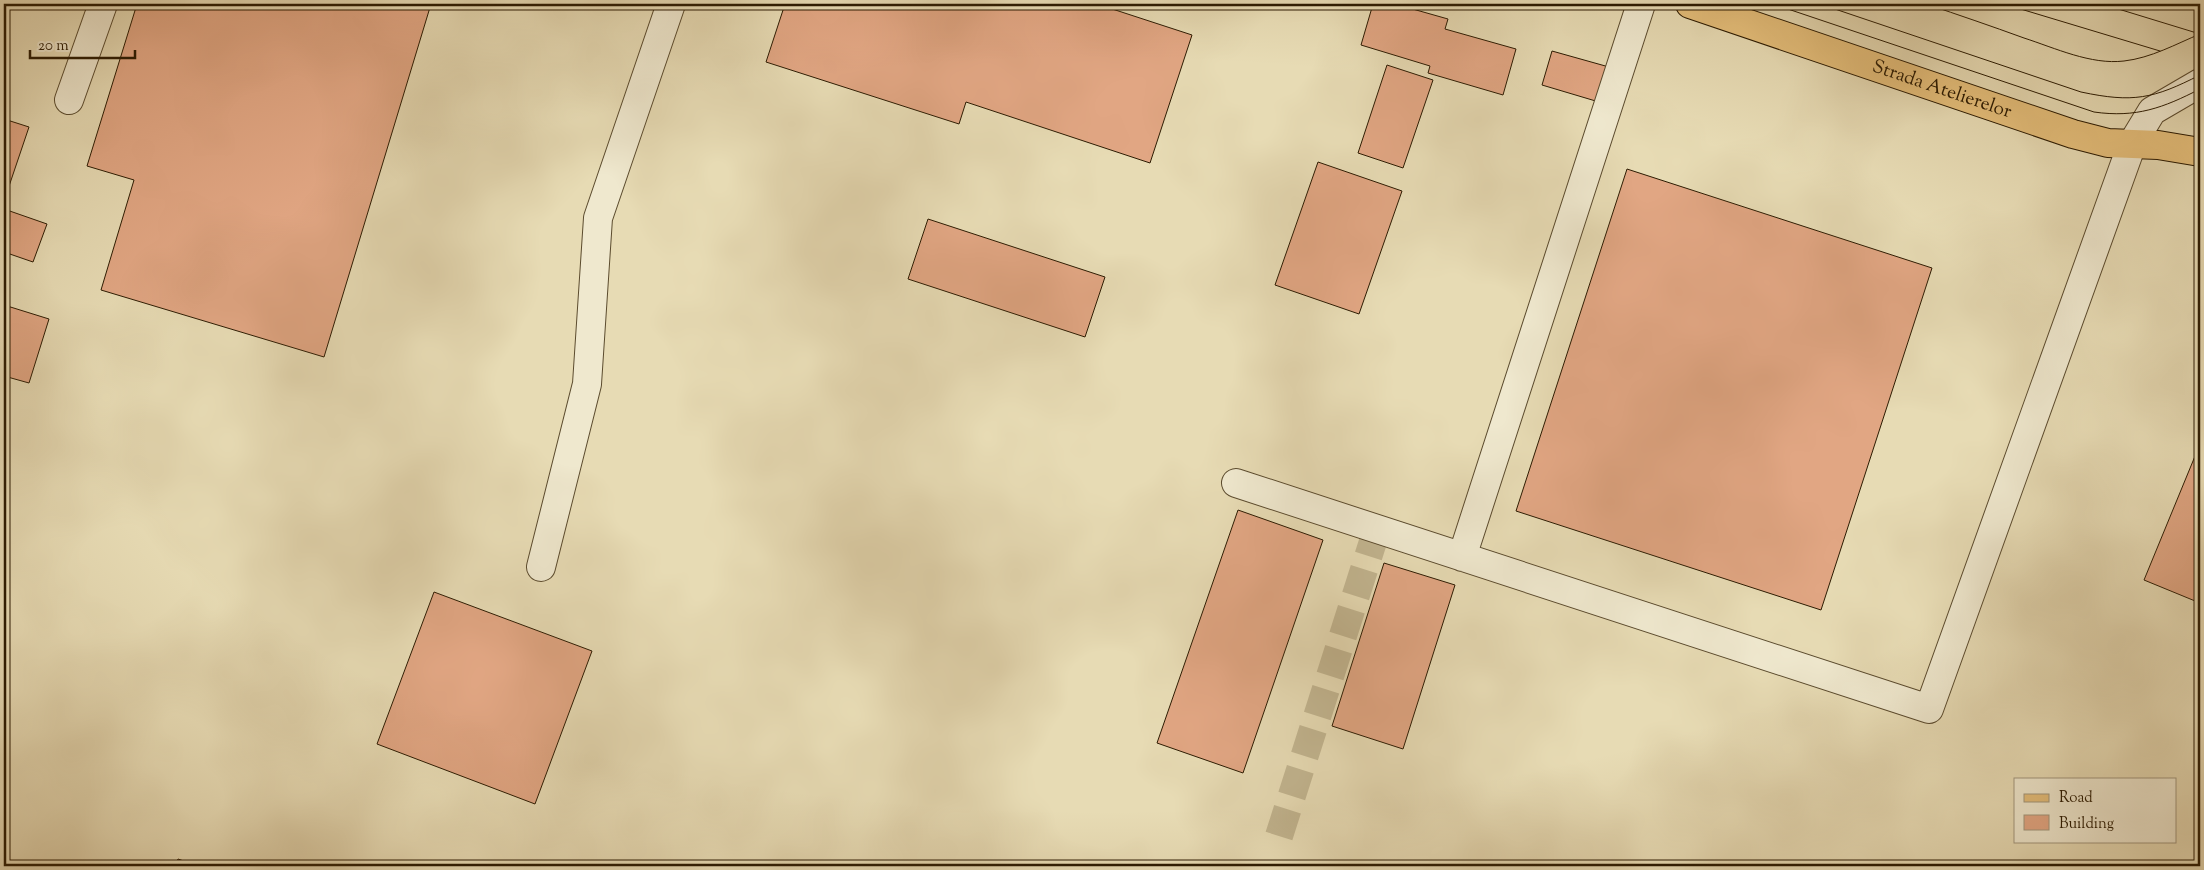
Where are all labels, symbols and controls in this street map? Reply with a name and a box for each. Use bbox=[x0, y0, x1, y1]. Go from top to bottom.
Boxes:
scale bar bbox=[30, 28, 135, 60]
text: 20 m bbox=[38, 36, 69, 57]
street label: Strada Atelierelor bbox=[1869, 53, 2015, 126]
legend bbox=[2014, 778, 2176, 842]
text: Road bbox=[2059, 788, 2093, 809]
text: Building bbox=[2059, 814, 2114, 835]

